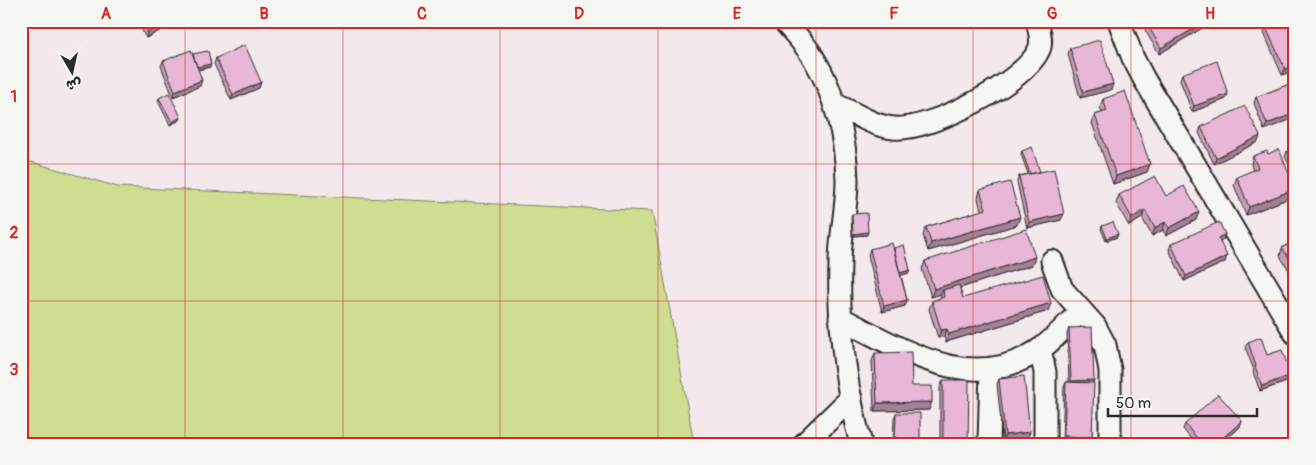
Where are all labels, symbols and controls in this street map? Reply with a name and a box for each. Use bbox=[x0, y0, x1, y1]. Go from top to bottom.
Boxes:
text: A bbox=[101, 4, 112, 24]
text: B bbox=[259, 4, 269, 24]
text: C bbox=[417, 4, 427, 24]
text: D bbox=[574, 4, 584, 24]
text: E bbox=[733, 4, 742, 24]
text: F bbox=[889, 4, 899, 24]
text: G bbox=[1047, 4, 1058, 24]
text: H bbox=[1205, 4, 1215, 24]
north arrow bbox=[48, 48, 98, 98]
text: ش bbox=[65, 75, 83, 94]
text: 1 bbox=[11, 87, 17, 107]
text: 2 bbox=[10, 223, 19, 243]
text: 3 bbox=[10, 360, 19, 380]
scale bar bbox=[1108, 385, 1257, 417]
text: 50 m bbox=[1116, 394, 1151, 413]

